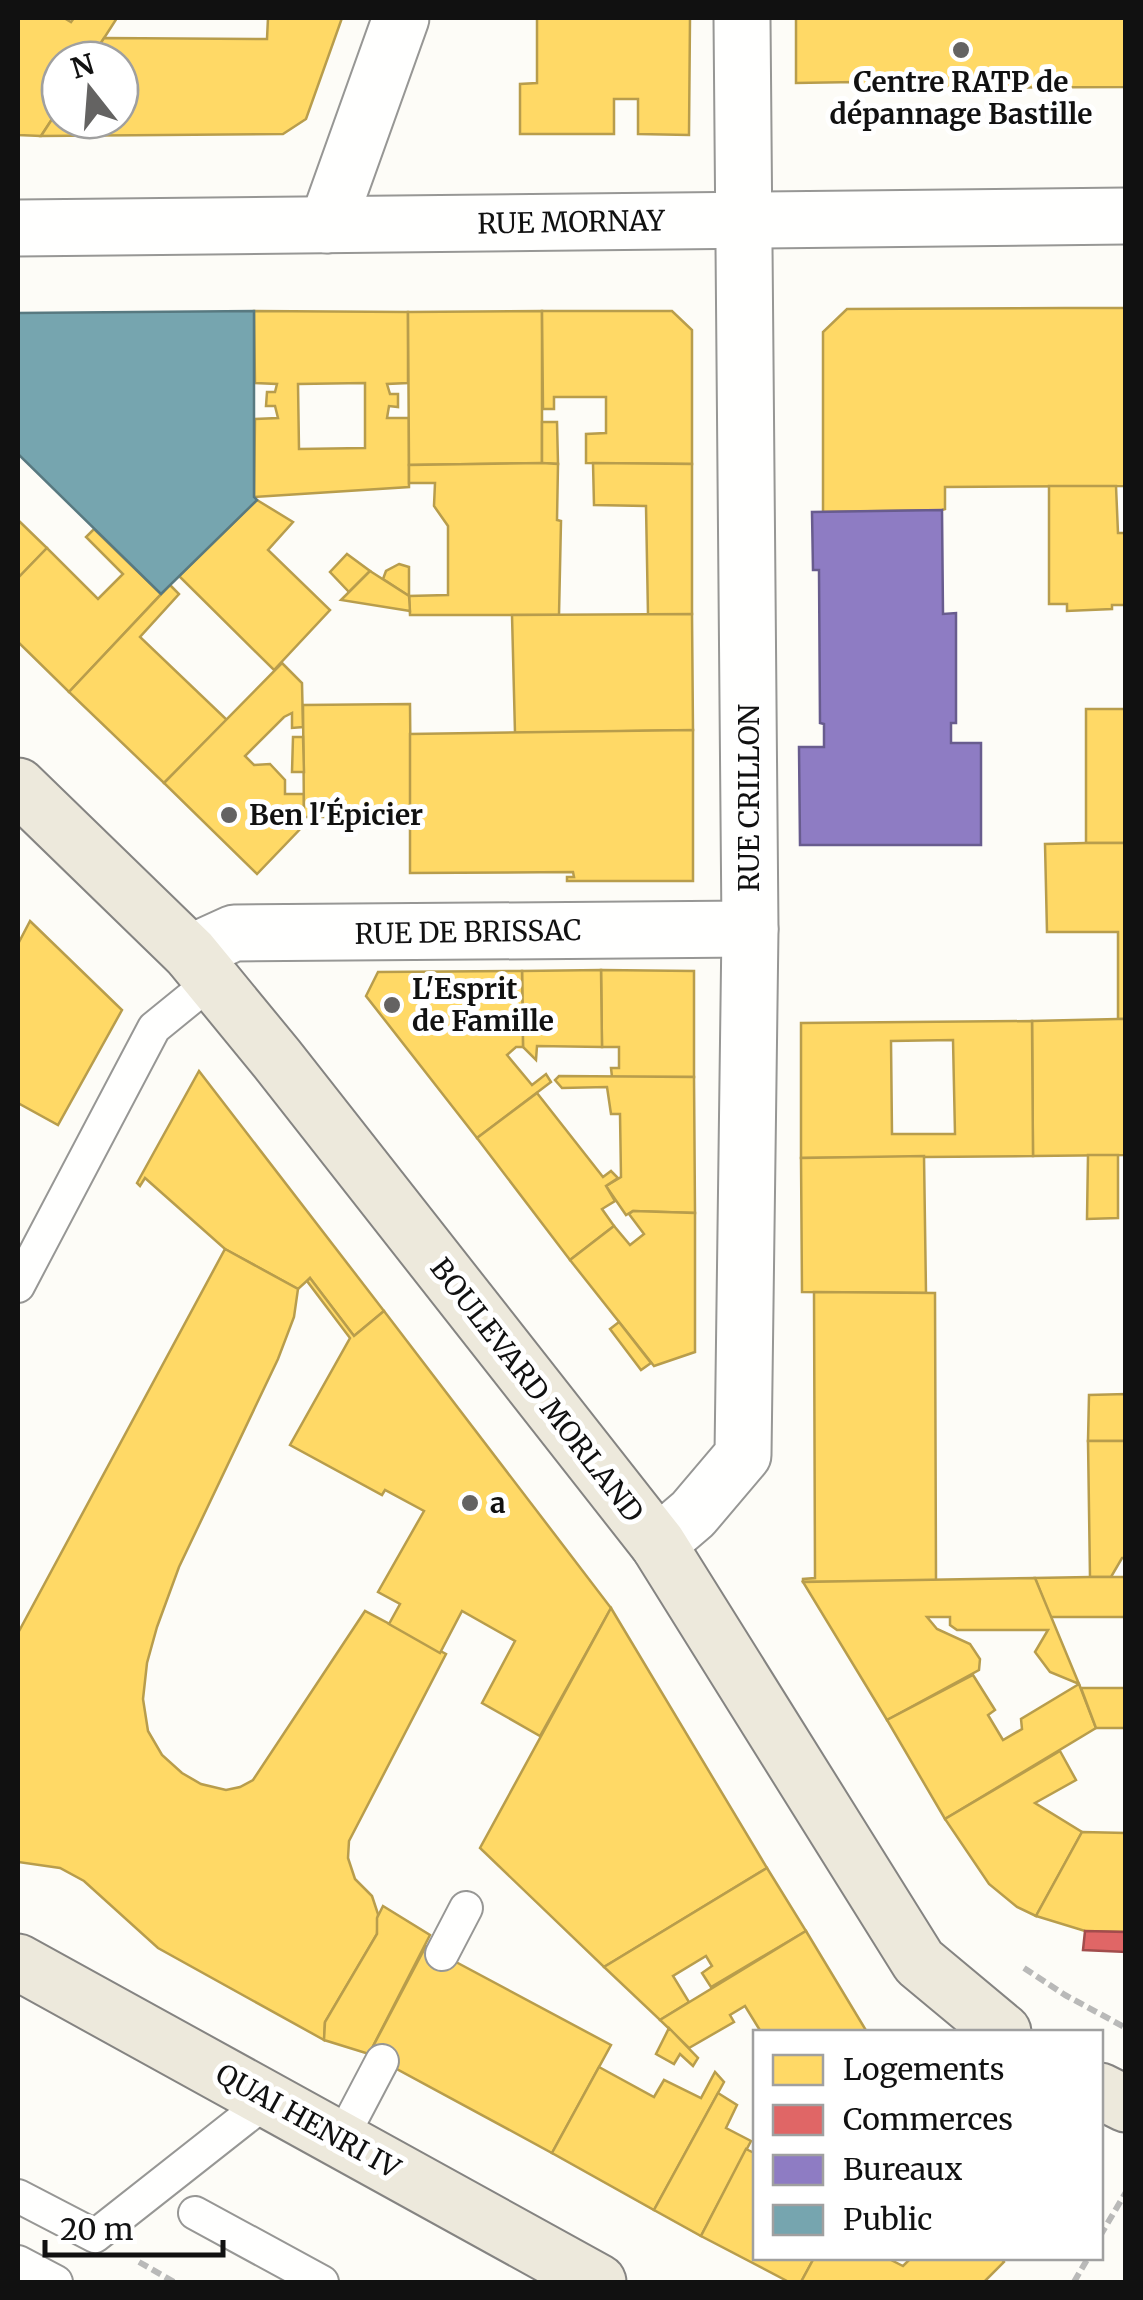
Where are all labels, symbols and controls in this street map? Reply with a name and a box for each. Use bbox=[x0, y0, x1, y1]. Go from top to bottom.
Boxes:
marker: Centre RATP de dépannage Bastille bbox=[950, 39, 972, 61]
north arrow bbox=[40, 40, 140, 140]
text: N bbox=[67, 46, 99, 87]
place label: Centre RATP de dépannage Bastille bbox=[830, 64, 1092, 132]
street label: RUE MORNAY bbox=[477, 202, 666, 242]
street label: RUE CRILLON bbox=[731, 704, 767, 892]
place label: Ben l'Épicier bbox=[249, 796, 423, 833]
marker: Ben l'Épicier bbox=[218, 804, 240, 826]
street label: RUE DE BRISSAC bbox=[354, 912, 582, 952]
place label: L'Esprit de Famille bbox=[412, 971, 554, 1039]
marker: L'Esprit de Famille bbox=[381, 994, 403, 1016]
street label: BOULEVARD MORLAND bbox=[423, 1251, 651, 1529]
place label: a bbox=[490, 1485, 506, 1521]
marker: a bbox=[459, 1492, 481, 1514]
legend bbox=[753, 2030, 1103, 2260]
text: Logements bbox=[843, 2050, 1004, 2088]
street label: QUAI HENRI IV bbox=[210, 2056, 408, 2187]
text: Commerces bbox=[843, 2100, 1013, 2138]
text: Bureaux bbox=[843, 2150, 963, 2188]
scale bar bbox=[45, 2195, 222, 2257]
text: Public bbox=[843, 2200, 932, 2238]
text: 20 m bbox=[60, 2210, 134, 2248]

